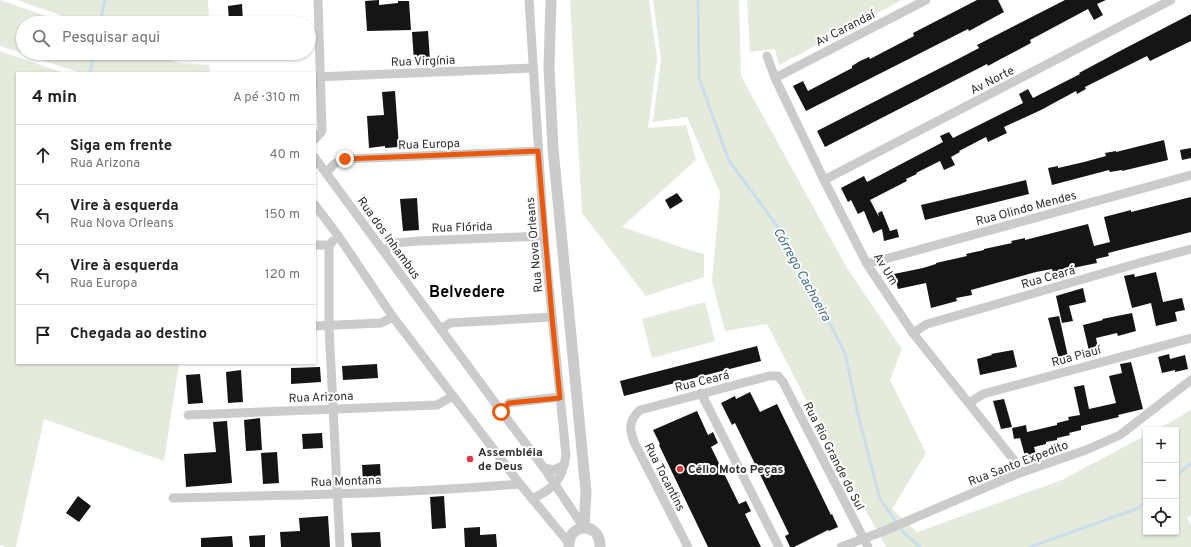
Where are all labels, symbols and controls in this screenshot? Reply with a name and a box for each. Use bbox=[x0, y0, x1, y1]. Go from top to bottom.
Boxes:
street label: Av Carandaí bbox=[813, 7, 879, 51]
search box bbox=[16, 16, 316, 60]
icon: search bbox=[30, 27, 52, 49]
text: Pesquisar aqui bbox=[62, 29, 160, 48]
street label: Rua Virgínia bbox=[391, 53, 456, 71]
street label: Av Norte bbox=[968, 63, 1017, 99]
text: 4 min bbox=[32, 87, 77, 109]
text: A pé · 310 m bbox=[233, 90, 300, 106]
street label: Rua Europa bbox=[398, 136, 460, 154]
text: Siga em frente bbox=[70, 137, 172, 156]
icon: ahead bbox=[32, 144, 54, 166]
text: 40 m bbox=[270, 147, 300, 163]
route end bbox=[336, 150, 354, 168]
text: Rua Arizona bbox=[70, 156, 140, 172]
street label: Rua Olindo Mendes bbox=[974, 188, 1078, 230]
street label: Rua dos Inhambus bbox=[353, 194, 424, 283]
text: Vire à esquerda bbox=[70, 197, 179, 216]
street label: Rua Nova Orleans bbox=[523, 197, 547, 293]
icon: left bbox=[32, 204, 54, 226]
text: 150 m bbox=[265, 207, 300, 223]
text: Rua Nova Orleans bbox=[70, 216, 174, 232]
street label: Rua Flórida bbox=[431, 219, 493, 237]
water label: Córrego Cachoeira bbox=[769, 225, 834, 325]
street label: Av Um bbox=[869, 250, 901, 289]
text: Vire à esquerda bbox=[70, 257, 179, 276]
street label: Rua Ceará bbox=[1019, 263, 1077, 293]
icon: left bbox=[32, 264, 54, 286]
text: 120 m bbox=[265, 267, 300, 283]
text: Rua Europa bbox=[70, 276, 137, 292]
district label: Belvedere bbox=[429, 283, 505, 303]
icon: arrive bbox=[32, 324, 54, 346]
text: Chegada ao destino bbox=[70, 325, 207, 344]
street label: Rua Piauí bbox=[1050, 342, 1104, 371]
street label: Rua Ceará bbox=[673, 368, 731, 396]
street label: Rua Arizona bbox=[288, 389, 354, 407]
street label: Rua Rio Grande do Sul bbox=[799, 399, 867, 513]
route start bbox=[492, 403, 510, 421]
map controls bbox=[1143, 427, 1179, 535]
button: + bbox=[1143, 427, 1179, 463]
street label: Rua Santo Expedito bbox=[966, 437, 1071, 490]
street label: Rua Tocantins bbox=[640, 441, 688, 514]
place label: Assembléia de Deus bbox=[478, 445, 543, 475]
marker: Assembléia de Deus bbox=[465, 454, 475, 464]
place label: Célio Moto Peças bbox=[688, 462, 783, 478]
button: − bbox=[1143, 463, 1179, 499]
marker: Célio Moto Peças bbox=[675, 464, 685, 474]
street label: Rua Montana bbox=[310, 473, 382, 491]
button: locate bbox=[1143, 499, 1179, 535]

